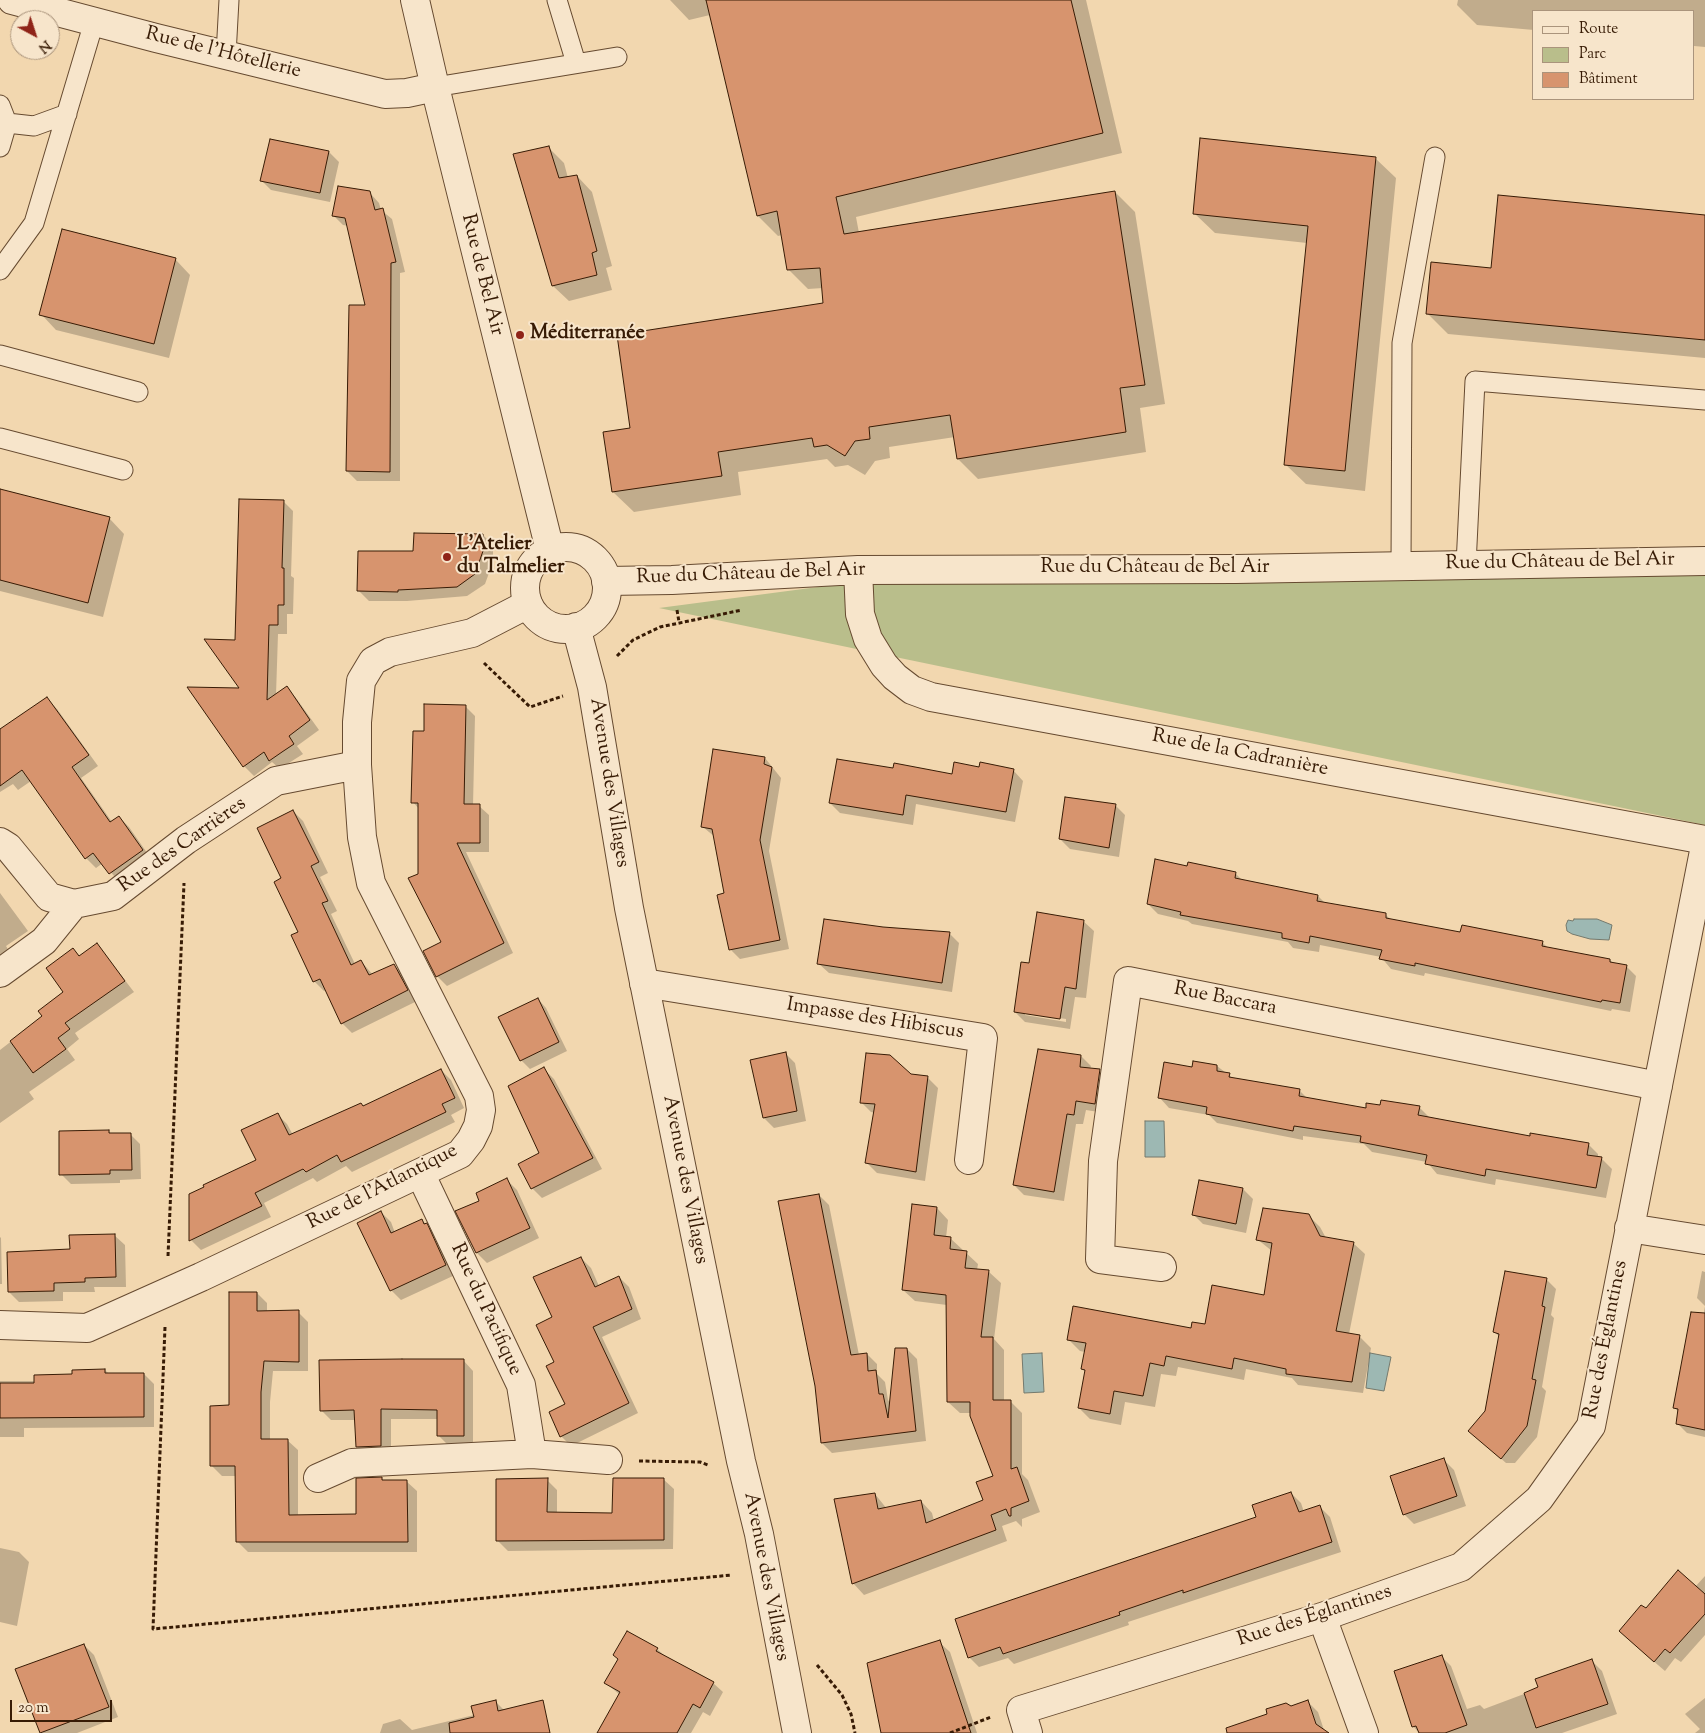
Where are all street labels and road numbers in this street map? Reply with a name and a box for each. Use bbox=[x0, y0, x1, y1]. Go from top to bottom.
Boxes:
street label: Rue de l'Hôtellerie bbox=[143, 23, 303, 85]
street label: Rue de Bel Air bbox=[454, 212, 508, 338]
street label: Rue du Château de Bel Air bbox=[1445, 549, 1675, 577]
street label: Rue du Château de Bel Air bbox=[1040, 557, 1270, 581]
street label: Rue du Château de Bel Air bbox=[636, 559, 866, 591]
street label: Avenue des Villages bbox=[583, 697, 633, 869]
street label: Rue de la Cadranière bbox=[1150, 725, 1330, 783]
street label: Rue des Carrières bbox=[114, 793, 252, 899]
street label: Rue Baccara bbox=[1172, 978, 1278, 1022]
street label: Impasse des Hibiscus bbox=[785, 994, 965, 1046]
street label: Avenue des Villages bbox=[656, 1094, 712, 1266]
street label: Rue de l'Atlantique bbox=[304, 1140, 462, 1236]
street label: Rue du Pacifique bbox=[444, 1240, 526, 1380]
street label: Rue des Églantines bbox=[1580, 1259, 1634, 1421]
street label: Avenue des Villages bbox=[737, 1491, 793, 1663]
street label: Rue des Églantines bbox=[1235, 1581, 1395, 1653]

